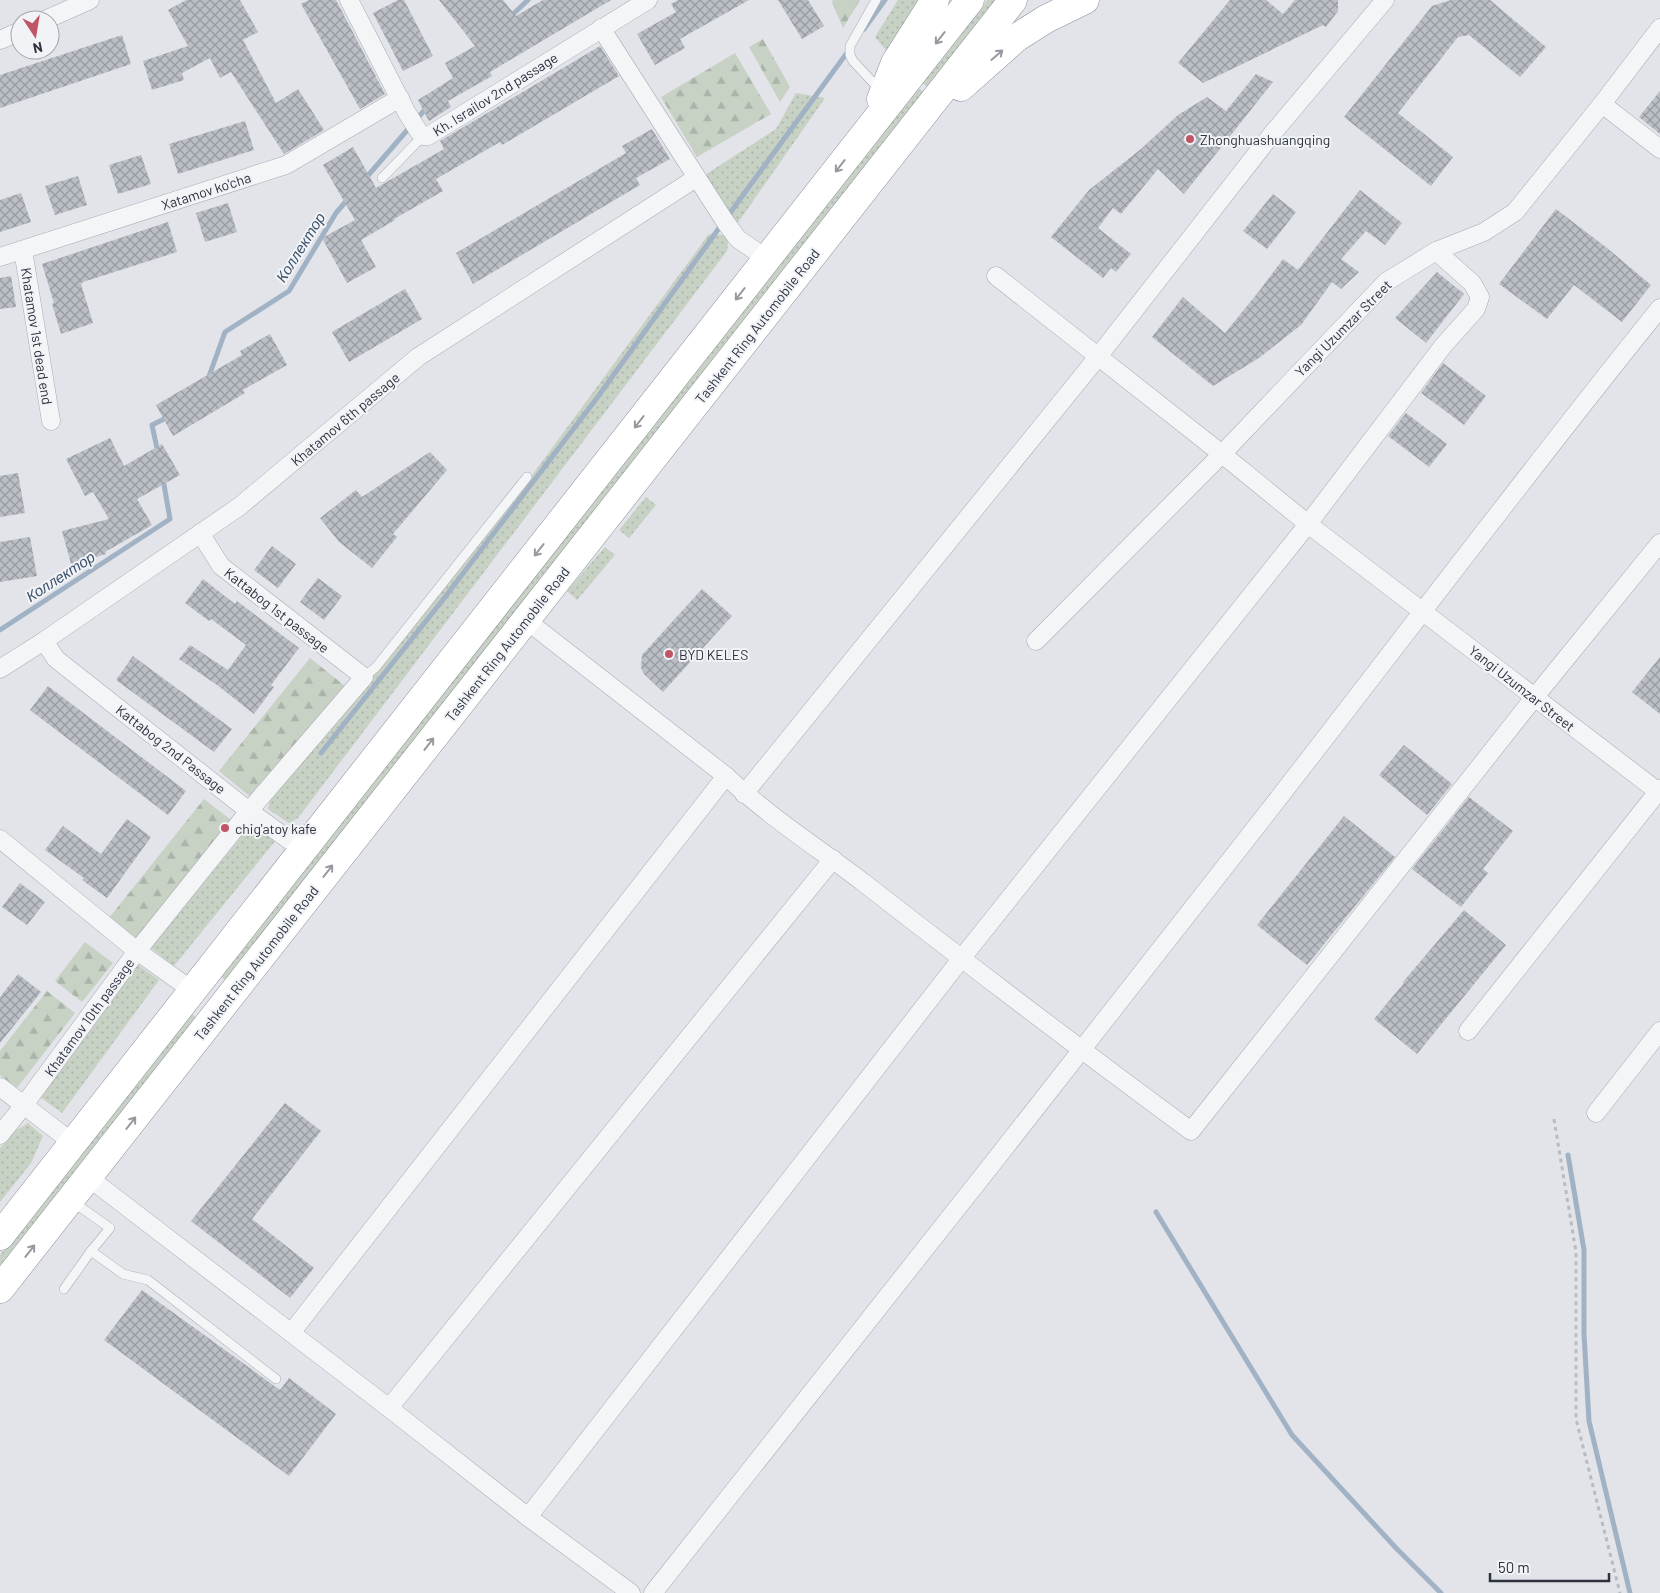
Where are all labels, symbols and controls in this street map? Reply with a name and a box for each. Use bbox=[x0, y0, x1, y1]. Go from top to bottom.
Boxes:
north arrow bbox=[10, 10, 60, 60]
one-way arrow bbox=[935, 31, 946, 44]
text: N bbox=[31, 39, 44, 57]
street label: Kh. Israilov 2nd passage bbox=[429, 49, 561, 139]
one-way arrow bbox=[990, 50, 1003, 61]
place label: Zhonghuashuangqing bbox=[1200, 131, 1330, 148]
marker: Zhonghuashuangqing bbox=[1184, 133, 1196, 145]
one-way arrow bbox=[834, 159, 845, 172]
street label: Xatamov ko'cha bbox=[159, 169, 253, 213]
water label: Коллектор bbox=[272, 209, 328, 285]
street label: Tashkent Ring Automobile Road bbox=[691, 245, 823, 407]
street label: Khatamov 1st dead end bbox=[18, 266, 56, 406]
street label: Yangi Uzumzar Street bbox=[1291, 276, 1395, 380]
one-way arrow bbox=[734, 287, 745, 300]
street label: Khatamov 6th passage bbox=[287, 369, 403, 469]
one-way arrow bbox=[634, 415, 645, 428]
one-way arrow bbox=[534, 543, 544, 557]
water label: Коллектор bbox=[22, 547, 98, 605]
street label: Tashkent Ring Automobile Road bbox=[441, 563, 573, 725]
street label: Kattabog 1st passage bbox=[221, 564, 333, 656]
street label: Yangi Uzumzar Street bbox=[1466, 641, 1578, 735]
place label: BYD KELES bbox=[679, 646, 748, 663]
marker: BYD KELES bbox=[663, 648, 675, 660]
street label: Kattabog 2nd Passage bbox=[113, 701, 229, 797]
one-way arrow bbox=[423, 737, 434, 750]
place label: chig'atoy kafe bbox=[235, 820, 317, 837]
marker: chig'atoy kafe bbox=[219, 822, 231, 834]
one-way arrow bbox=[323, 865, 334, 878]
street label: Tashkent Ring Automobile Road bbox=[190, 882, 322, 1044]
street label: Khatamov 10th passage bbox=[40, 954, 138, 1080]
one-way arrow bbox=[125, 1117, 136, 1130]
one-way arrow bbox=[25, 1244, 36, 1257]
scale bar bbox=[1490, 1550, 1609, 1582]
text: 50 m bbox=[1498, 1558, 1530, 1576]

